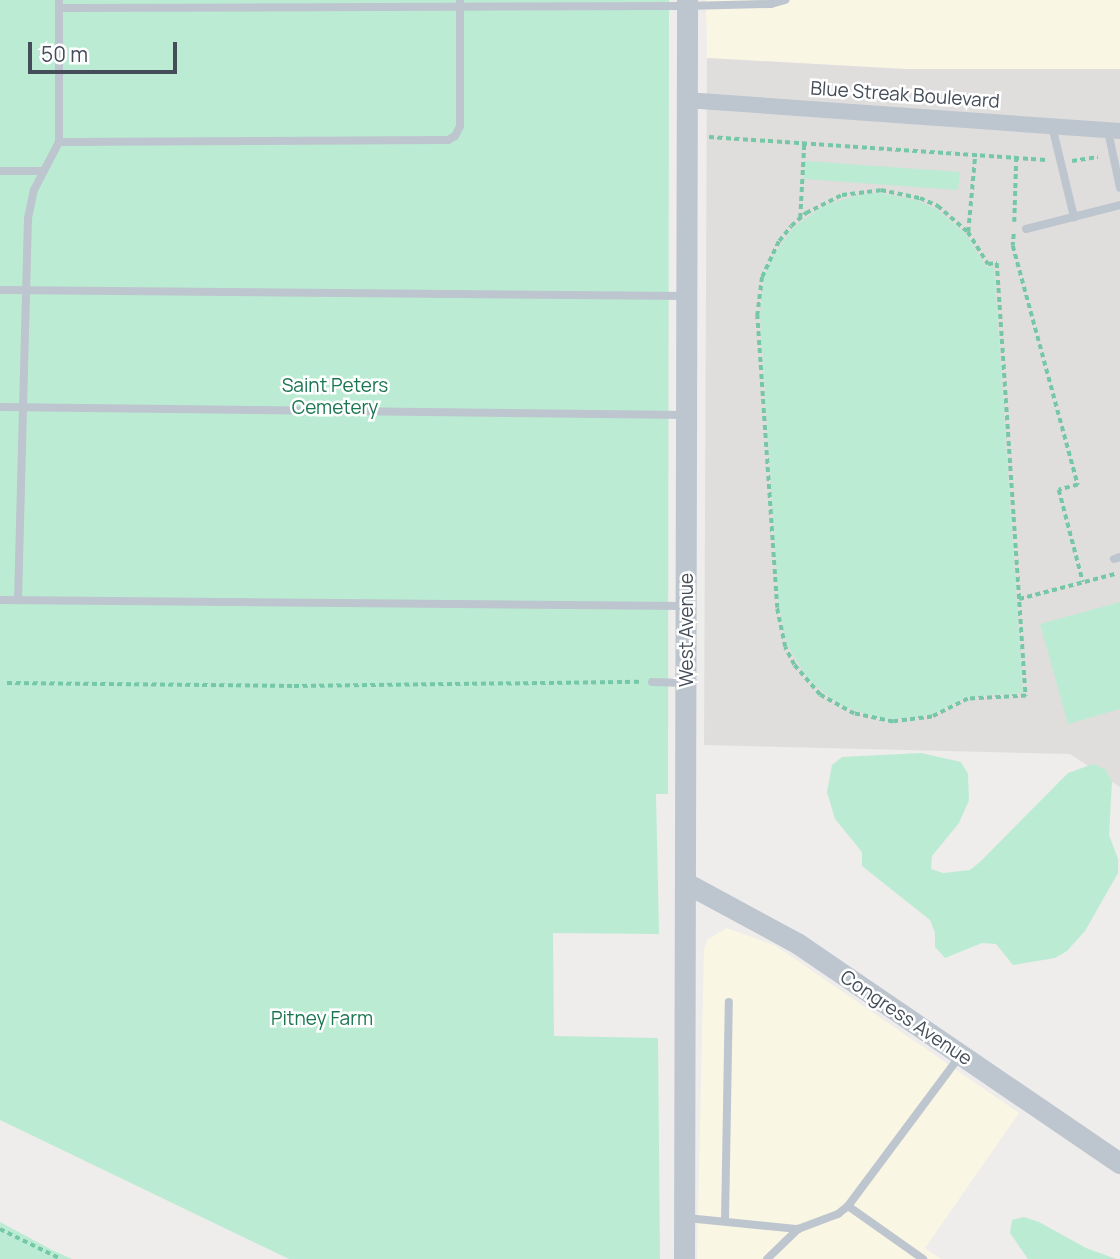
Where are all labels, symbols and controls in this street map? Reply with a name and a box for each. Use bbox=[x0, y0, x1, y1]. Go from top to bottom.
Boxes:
scale bar bbox=[32, 28, 180, 72]
text: 50 m bbox=[41, 40, 88, 68]
street label: Blue Streak Boulevard bbox=[810, 77, 1000, 113]
park label: Saint Peters Cemetery bbox=[282, 375, 388, 419]
street label: West Avenue bbox=[676, 573, 698, 687]
street label: Congress Avenue bbox=[836, 966, 976, 1070]
park label: Pitney Farm bbox=[271, 1008, 373, 1030]

